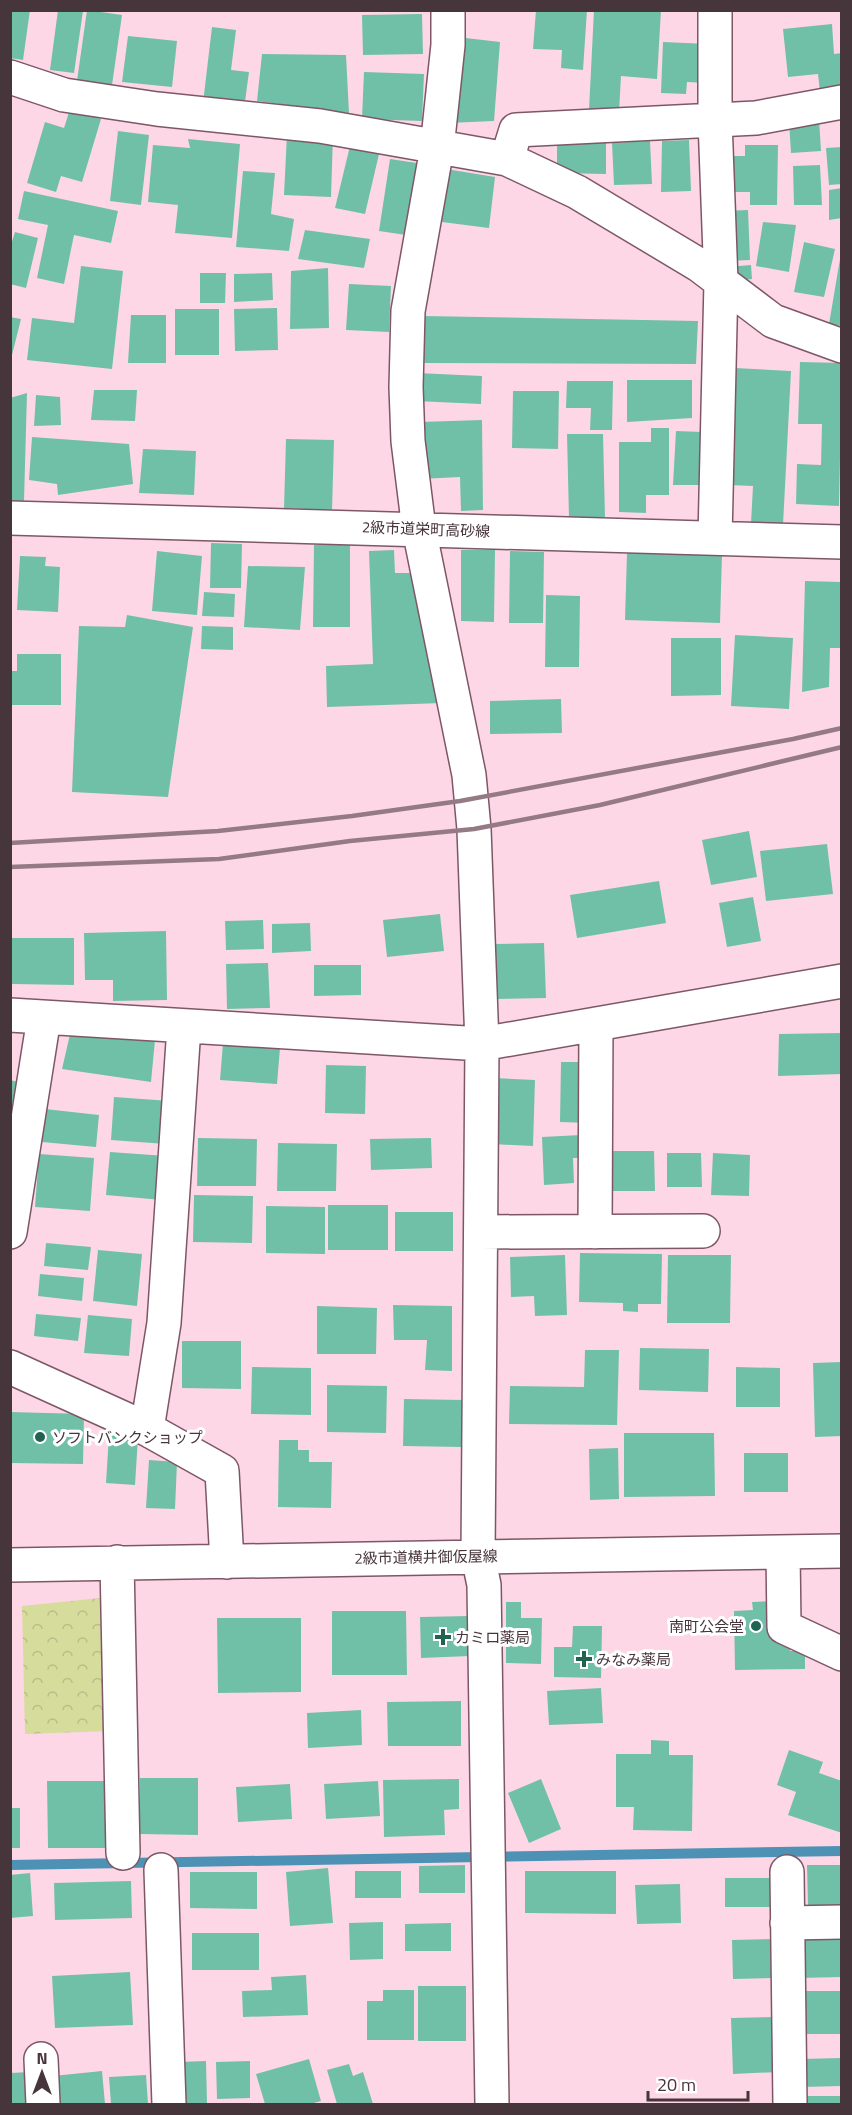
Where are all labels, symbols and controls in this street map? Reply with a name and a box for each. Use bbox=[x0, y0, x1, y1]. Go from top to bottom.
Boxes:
street label: 2級市道栄町高砂線 bbox=[361, 515, 491, 543]
place label: ソフトバンクショップ bbox=[52, 1426, 203, 1449]
marker: ソフトバンクショップ bbox=[33, 1430, 47, 1444]
street label: 2級市道横井御仮屋線 bbox=[354, 1544, 498, 1570]
place label: 南町公会堂 bbox=[669, 1615, 744, 1638]
marker: 南町公会堂 bbox=[749, 1619, 763, 1633]
place label: カミロ薬局 bbox=[455, 1626, 530, 1649]
marker: カミロ薬局 bbox=[436, 1630, 450, 1644]
place label: みなみ薬局 bbox=[596, 1648, 671, 1671]
marker: みなみ薬局 bbox=[577, 1652, 591, 1666]
north arrow bbox=[12, 2043, 72, 2103]
text: N bbox=[36, 2046, 48, 2070]
scale bar bbox=[648, 2064, 748, 2102]
text: 20 m bbox=[657, 2071, 696, 2098]

